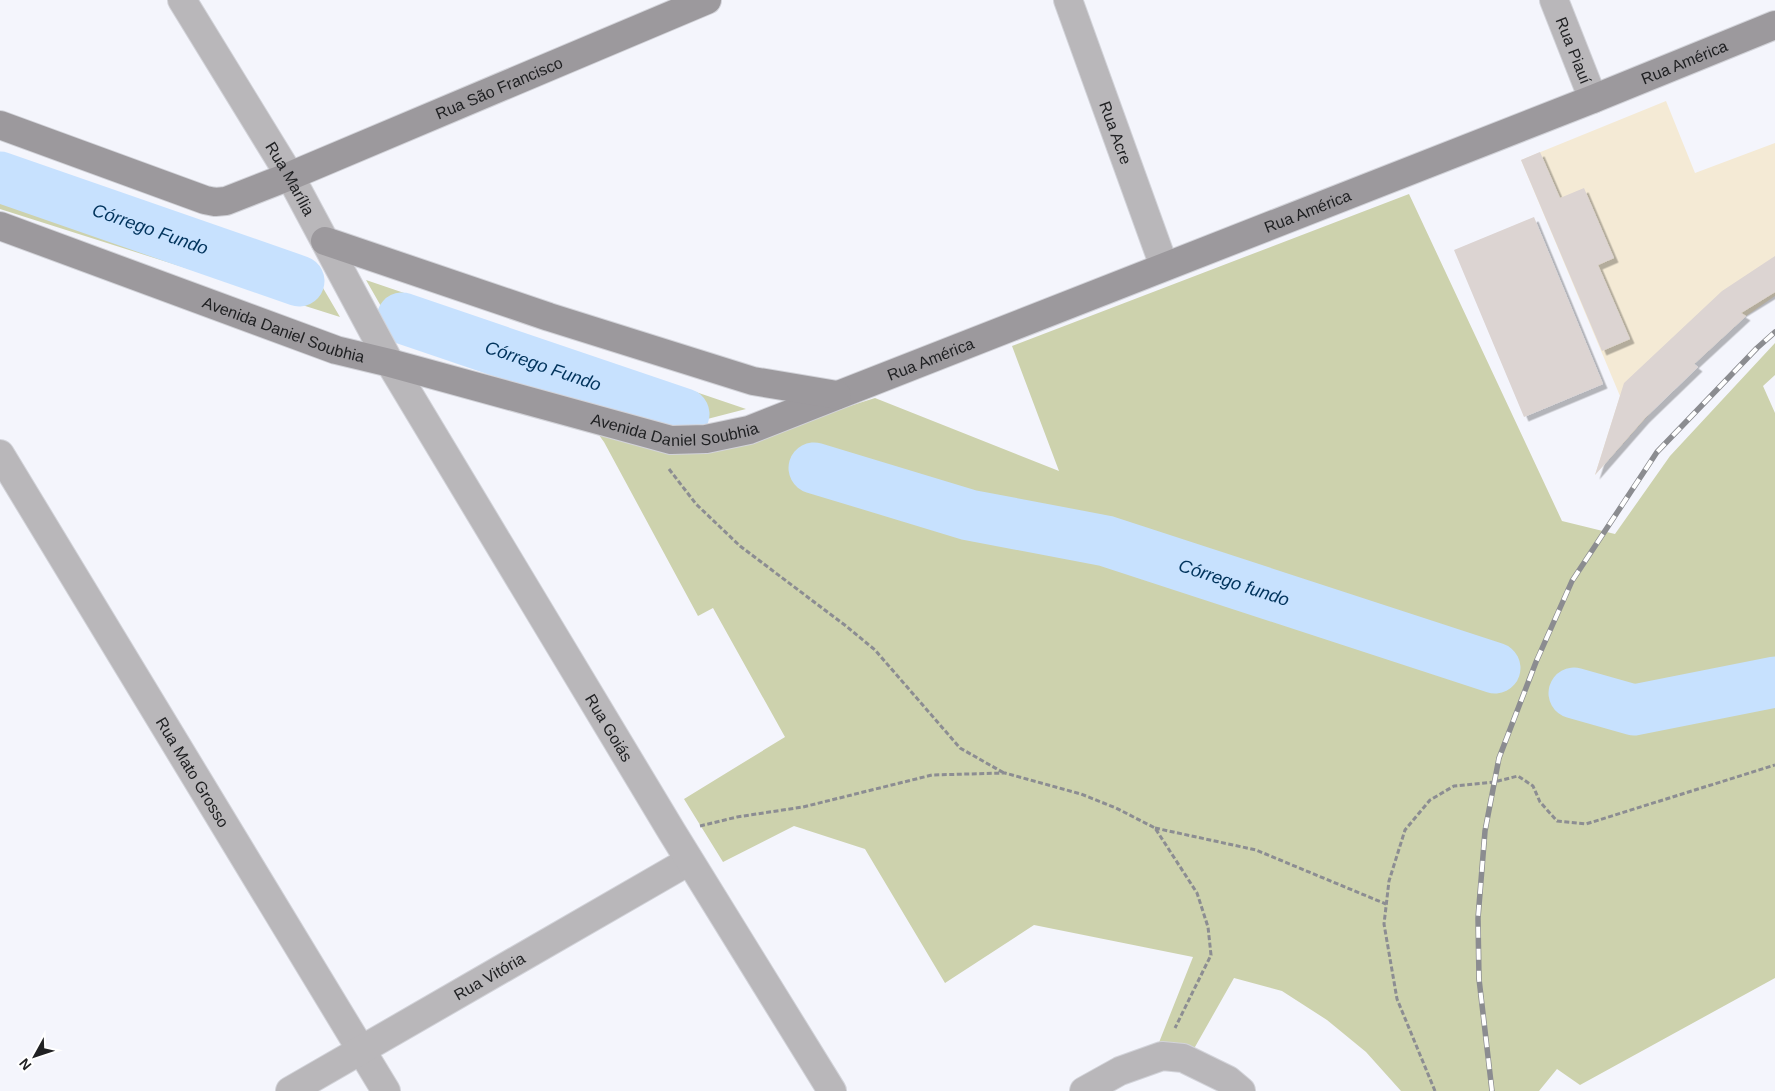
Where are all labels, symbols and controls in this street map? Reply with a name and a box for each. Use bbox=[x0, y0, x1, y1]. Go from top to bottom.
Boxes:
street label: Rua Piauí bbox=[1553, 14, 1595, 87]
street label: Rua América bbox=[1639, 37, 1730, 87]
street label: Rua São Francisco bbox=[433, 53, 565, 122]
street label: Rua Acre bbox=[1097, 99, 1135, 167]
street label: Rua Marília bbox=[263, 139, 318, 218]
street label: Rua América bbox=[1262, 186, 1353, 236]
water label: Córrego Fundo bbox=[90, 200, 211, 259]
street label: Avenida Daniel Soubhia bbox=[200, 293, 366, 365]
street label: Rua América bbox=[885, 334, 976, 383]
water label: Córrego Fundo bbox=[482, 337, 604, 395]
street label: Avenida Daniel Soubhia bbox=[589, 410, 761, 448]
water label: Córrego fundo bbox=[1176, 555, 1292, 610]
street label: Rua Goiás bbox=[582, 691, 636, 764]
street label: Rua Mato Grosso bbox=[153, 714, 233, 830]
street label: Rua Vitória bbox=[451, 949, 528, 1003]
north arrow bbox=[10, 1031, 60, 1081]
text: N bbox=[16, 1055, 34, 1073]

